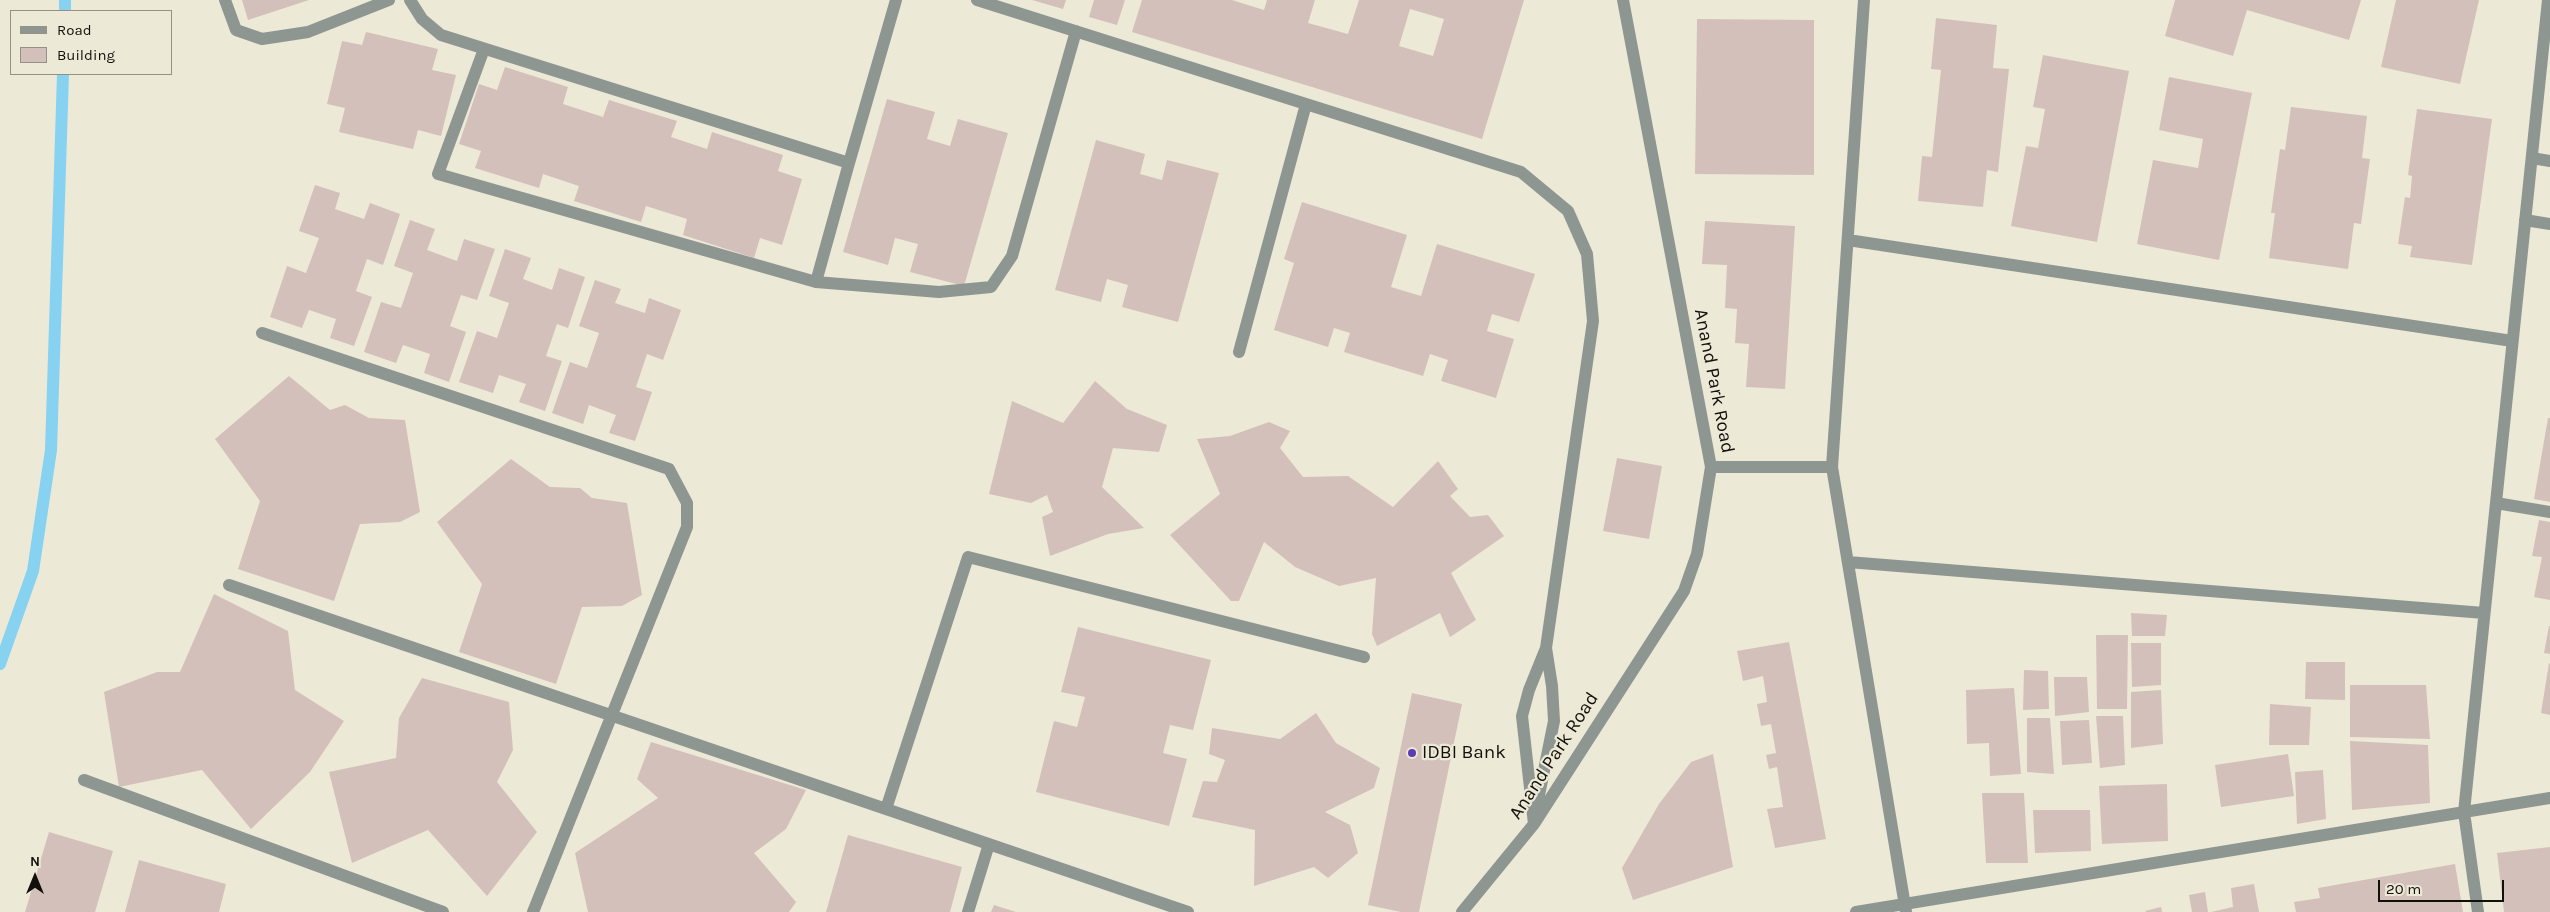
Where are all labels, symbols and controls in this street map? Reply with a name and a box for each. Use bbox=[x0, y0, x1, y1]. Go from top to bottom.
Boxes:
legend bbox=[10, 10, 172, 75]
text: Road bbox=[57, 21, 92, 39]
text: Building bbox=[57, 46, 115, 64]
street label: Anand Park Road bbox=[1689, 307, 1739, 455]
street label: Anand Park Road bbox=[1504, 688, 1604, 824]
place label: IDBI Bank bbox=[1422, 742, 1506, 764]
marker: IDBI Bank bbox=[1406, 747, 1418, 759]
north arrow bbox=[10, 852, 60, 902]
text: N bbox=[30, 853, 40, 870]
scale bar bbox=[2380, 870, 2506, 902]
text: 20 m bbox=[2386, 880, 2421, 898]

